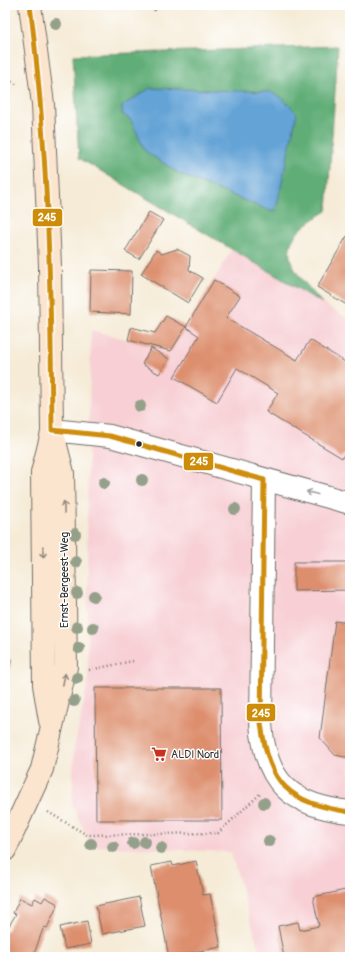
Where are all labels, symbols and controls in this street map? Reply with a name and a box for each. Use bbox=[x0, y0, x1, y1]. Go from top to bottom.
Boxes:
line badge: 245 bbox=[32, 208, 63, 227]
text: 245 bbox=[38, 211, 56, 224]
unlabelled marker bbox=[134, 439, 144, 449]
line badge: 245 bbox=[183, 452, 214, 471]
text: 245 bbox=[190, 455, 208, 468]
one-way arrow bbox=[306, 489, 319, 496]
one-way arrow bbox=[60, 501, 68, 514]
street label: Ernst-Bergeest-Weg bbox=[58, 532, 71, 628]
one-way arrow bbox=[39, 545, 47, 558]
one-way arrow bbox=[60, 673, 68, 686]
line badge: 245 bbox=[246, 703, 276, 722]
text: 245 bbox=[252, 707, 270, 720]
supermarket icon: ALDI Nord bbox=[150, 745, 168, 763]
place label: ALDI Nord bbox=[171, 748, 219, 761]

